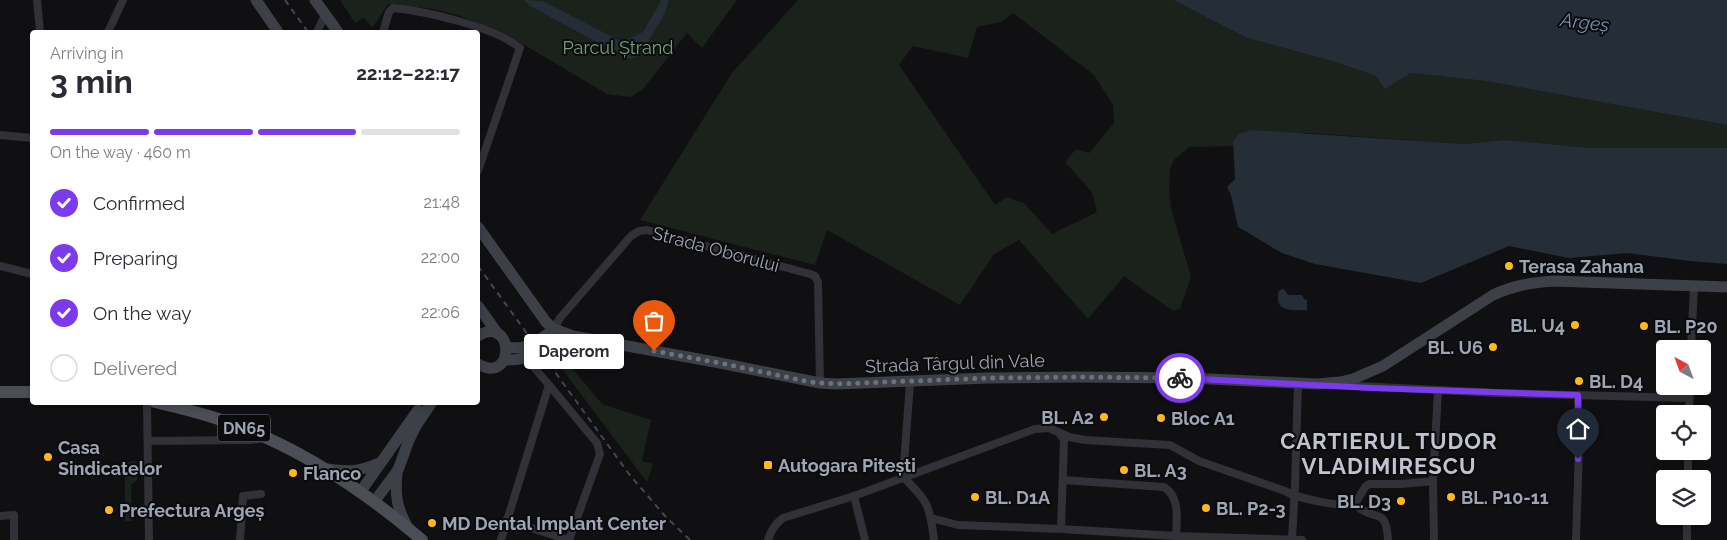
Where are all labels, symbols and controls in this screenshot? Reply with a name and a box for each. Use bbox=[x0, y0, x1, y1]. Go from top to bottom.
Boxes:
water label: Argeș bbox=[1558, 8, 1611, 36]
park label: Parcul Ștrand bbox=[562, 37, 674, 58]
text: Arriving in bbox=[50, 44, 124, 63]
text: 22:12–22:17 bbox=[356, 62, 460, 84]
text: 3 min bbox=[50, 63, 133, 100]
text: On the way · 460 m bbox=[50, 143, 191, 162]
icon: check bbox=[50, 189, 78, 217]
text: Confirmed bbox=[93, 192, 185, 214]
text: 21:48 bbox=[424, 193, 460, 212]
street label: Strada Oborului bbox=[650, 222, 782, 276]
icon: check bbox=[50, 244, 78, 272]
text: Preparing bbox=[93, 247, 178, 269]
text: 22:00 bbox=[421, 248, 460, 267]
place label: Terasa Zahana bbox=[1519, 256, 1644, 277]
marker: Terasa Zahana bbox=[1503, 260, 1515, 272]
icon: check bbox=[50, 299, 78, 327]
pin bbox=[633, 300, 675, 351]
text: On the way bbox=[93, 302, 192, 324]
text: 22:06 bbox=[421, 303, 460, 322]
icon: bag bbox=[640, 307, 668, 335]
place label: BL. U4 bbox=[1510, 315, 1565, 336]
place label: BL. P20 bbox=[1654, 316, 1718, 337]
marker: BL. U4 bbox=[1569, 319, 1581, 331]
marker: BL. P20 bbox=[1638, 320, 1650, 332]
callout: Daperom bbox=[524, 334, 624, 368]
place label: BL. U6 bbox=[1427, 337, 1483, 358]
north arrow bbox=[1656, 340, 1711, 395]
map controls bbox=[1656, 340, 1711, 525]
marker: BL. U6 bbox=[1487, 341, 1499, 353]
text: Daperom bbox=[539, 342, 609, 361]
street label: Strada Târgul din Vale bbox=[865, 349, 1046, 377]
courier bbox=[1155, 353, 1205, 403]
text: Delivered bbox=[93, 357, 177, 379]
icon: bike bbox=[1166, 364, 1194, 392]
place label: BL. D4 bbox=[1589, 371, 1643, 392]
marker: BL. D4 bbox=[1573, 375, 1585, 387]
button: locate bbox=[1656, 405, 1711, 460]
place label: BL. A2 bbox=[1041, 407, 1094, 428]
place label: Bloc A1 bbox=[1171, 408, 1235, 429]
pin bbox=[1557, 408, 1599, 459]
marker: BL. A2 bbox=[1098, 411, 1110, 423]
marker: Bloc A1 bbox=[1155, 412, 1167, 424]
road number: DN65 bbox=[218, 414, 270, 442]
icon: home bbox=[1564, 415, 1592, 443]
district label: CARTIERUL TUDOR VLADIMIRESCU bbox=[1280, 428, 1498, 479]
place label: Casa Sindicatelor bbox=[58, 437, 162, 479]
marker: Casa Sindicatelor bbox=[42, 451, 54, 463]
place label: Autogara Pitești bbox=[778, 455, 916, 476]
marker: Autogara Pitești bbox=[762, 459, 774, 471]
place label: BL. A3 bbox=[1134, 460, 1187, 481]
place label: Flanco bbox=[303, 463, 361, 484]
marker: BL. A3 bbox=[1118, 464, 1130, 476]
marker: Flanco bbox=[287, 467, 299, 479]
button: layers bbox=[1656, 470, 1711, 525]
place label: BL. D1A bbox=[985, 487, 1051, 508]
place label: BL. P10-11 bbox=[1461, 487, 1549, 508]
marker: BL. D1A bbox=[969, 491, 981, 503]
place label: BL. D3 bbox=[1337, 491, 1391, 512]
marker: BL. P10-11 bbox=[1445, 491, 1457, 503]
marker: BL. D3 bbox=[1395, 495, 1407, 507]
place label: BL. P2-3 bbox=[1216, 498, 1286, 519]
place label: Prefectura Argeș bbox=[119, 500, 264, 521]
marker: BL. P2-3 bbox=[1200, 502, 1212, 514]
marker: Prefectura Argeș bbox=[103, 504, 115, 516]
place label: MD Dental Implant Center bbox=[442, 513, 666, 534]
marker: MD Dental Implant Center bbox=[426, 517, 438, 529]

